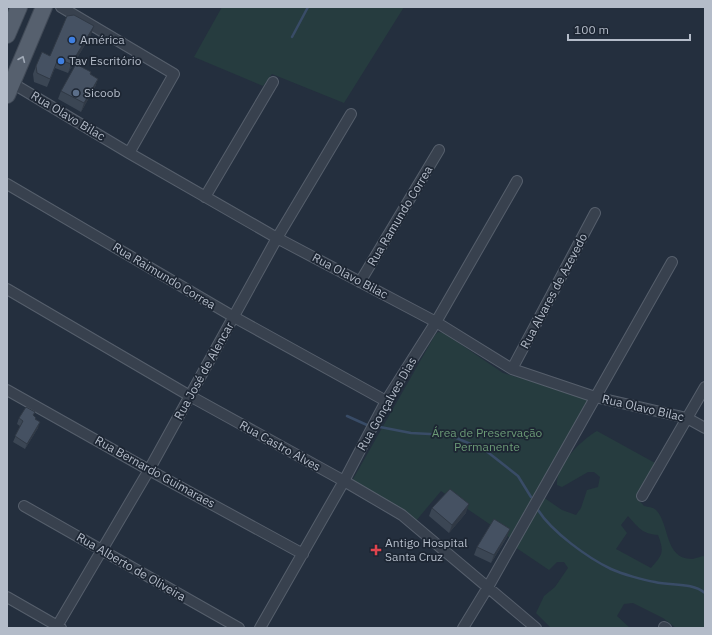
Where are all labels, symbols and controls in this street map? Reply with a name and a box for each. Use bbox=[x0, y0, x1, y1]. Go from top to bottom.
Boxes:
scale bar bbox=[568, 16, 690, 42]
text: 100 m bbox=[574, 22, 609, 37]
place label: América bbox=[80, 32, 125, 47]
marker: América bbox=[67, 35, 77, 45]
place label: Tav Escritório bbox=[69, 53, 142, 68]
one-way arrow bbox=[17, 56, 25, 64]
marker: Tav Escritório bbox=[56, 56, 66, 66]
place label: Sicoob bbox=[84, 85, 120, 100]
street label: Rua Olavo Bilac bbox=[29, 88, 108, 144]
marker: Sicoob bbox=[71, 88, 81, 98]
street label: Rua Ramundo Correa bbox=[364, 162, 436, 269]
street label: Rua Alvares de Azevedo bbox=[517, 230, 590, 351]
street label: Rua Raimundo Correa bbox=[110, 239, 219, 312]
street label: Rua Olavo Bilac bbox=[310, 249, 391, 302]
street label: Rua José de Alencar bbox=[170, 319, 237, 422]
street label: Rua Gonçalves Dias bbox=[354, 354, 420, 453]
street label: Rua Olavo Bilac bbox=[601, 391, 686, 424]
street label: Rua Castro Alves bbox=[237, 417, 324, 474]
park label: Área de Preservação Permanente bbox=[432, 425, 543, 454]
street label: Rua Bernardo Guimaraes bbox=[93, 432, 218, 511]
street label: Rua Alberto de Oliveira bbox=[74, 529, 189, 604]
place label: Antigo Hospital Santa Cruz bbox=[385, 535, 467, 564]
marker: Antigo Hospital Santa Cruz bbox=[370, 544, 382, 556]

